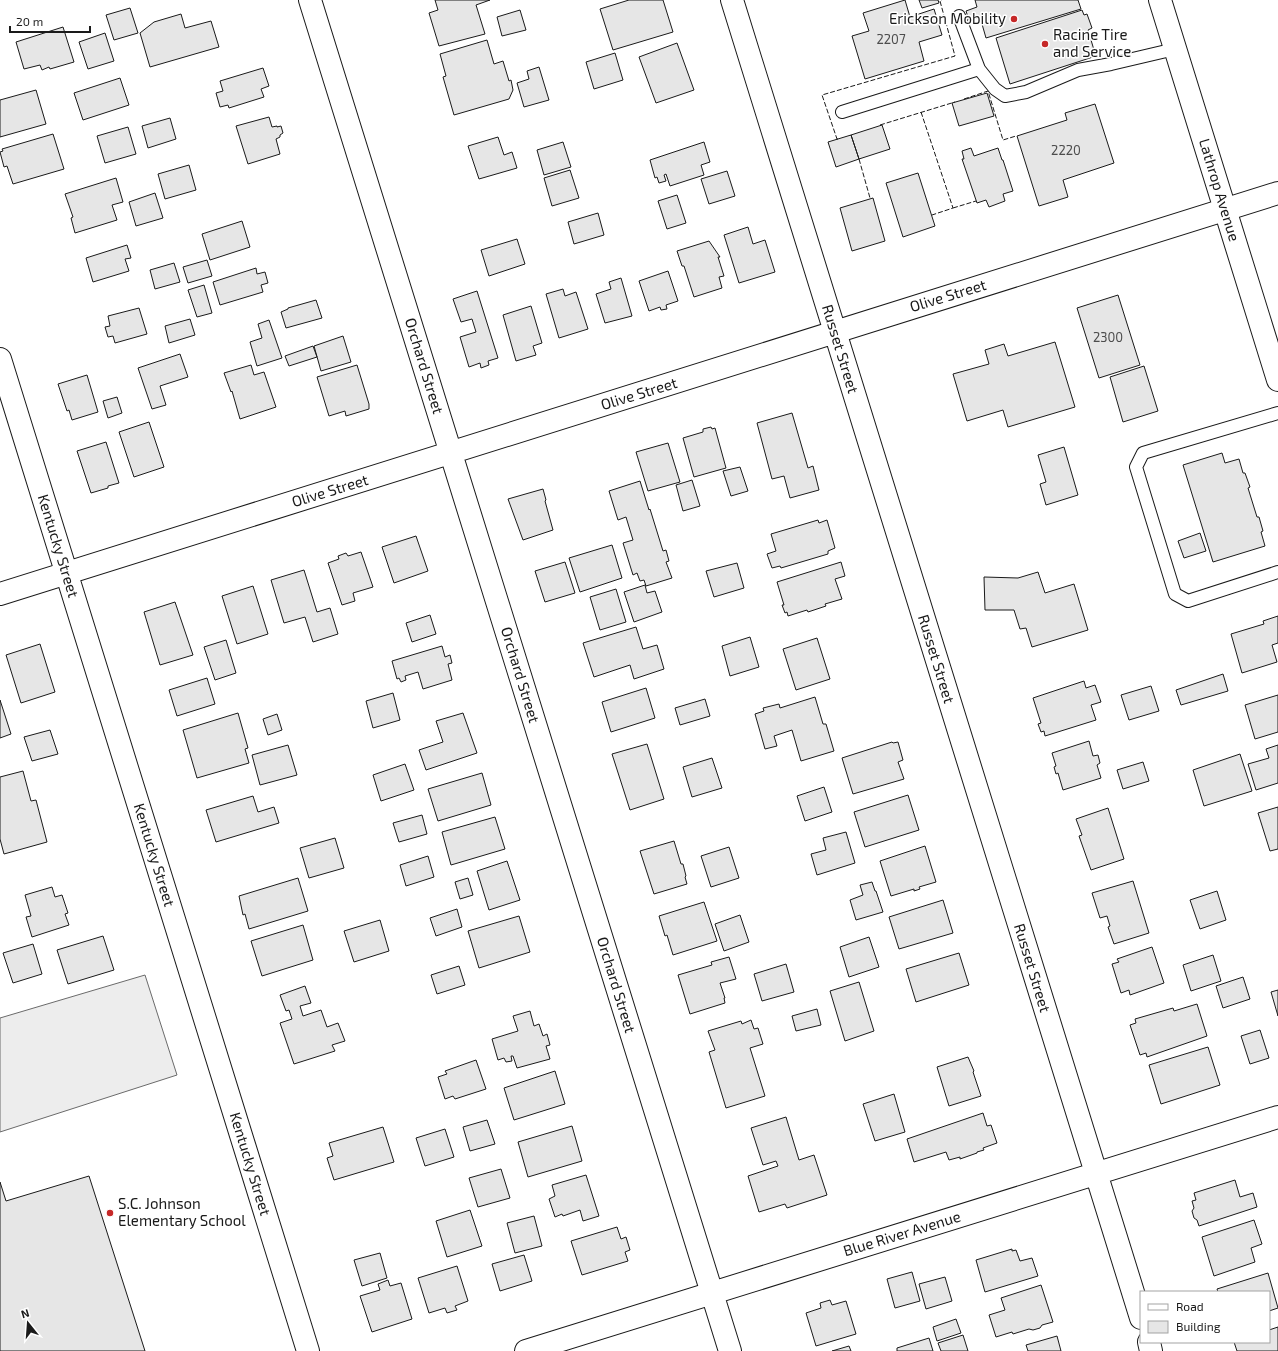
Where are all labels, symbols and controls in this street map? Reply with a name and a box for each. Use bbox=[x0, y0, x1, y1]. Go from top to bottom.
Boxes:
scale bar bbox=[10, 8, 90, 34]
place label: Erickson Mobility bbox=[889, 9, 1006, 27]
text: 20 m bbox=[16, 14, 43, 28]
marker: Erickson Mobility bbox=[1009, 14, 1019, 24]
place label: Racine Tire and Service bbox=[1053, 25, 1131, 60]
house number: 2207 bbox=[876, 31, 906, 47]
marker: Racine Tire and Service bbox=[1040, 39, 1050, 49]
street label: Lathrop Avenue bbox=[1196, 136, 1244, 243]
house number: 2220 bbox=[1051, 142, 1081, 158]
street label: Olive Street bbox=[907, 275, 988, 315]
street label: Russet Street bbox=[819, 302, 863, 396]
street label: Orchard Street bbox=[402, 315, 448, 416]
house number: 2300 bbox=[1093, 329, 1123, 345]
street label: Olive Street bbox=[598, 373, 679, 413]
street label: Olive Street bbox=[289, 470, 370, 510]
street label: Kentucky Street bbox=[35, 492, 83, 600]
street label: Russet Street bbox=[915, 612, 959, 706]
street label: Orchard Street bbox=[498, 624, 544, 725]
street label: Kentucky Street bbox=[131, 801, 179, 909]
street label: Russet Street bbox=[1011, 921, 1055, 1015]
street label: Orchard Street bbox=[594, 934, 640, 1035]
street label: Kentucky Street bbox=[227, 1110, 275, 1218]
place label: S.C. Johnson Elementary School bbox=[118, 1194, 246, 1229]
street label: Blue River Avenue bbox=[841, 1207, 962, 1259]
marker: S.C. Johnson Elementary School bbox=[105, 1208, 115, 1218]
legend bbox=[1140, 1291, 1270, 1343]
text: Road bbox=[1176, 1299, 1204, 1313]
north arrow bbox=[8, 1303, 48, 1343]
text: N bbox=[19, 1306, 31, 1320]
text: Building bbox=[1176, 1319, 1221, 1333]

